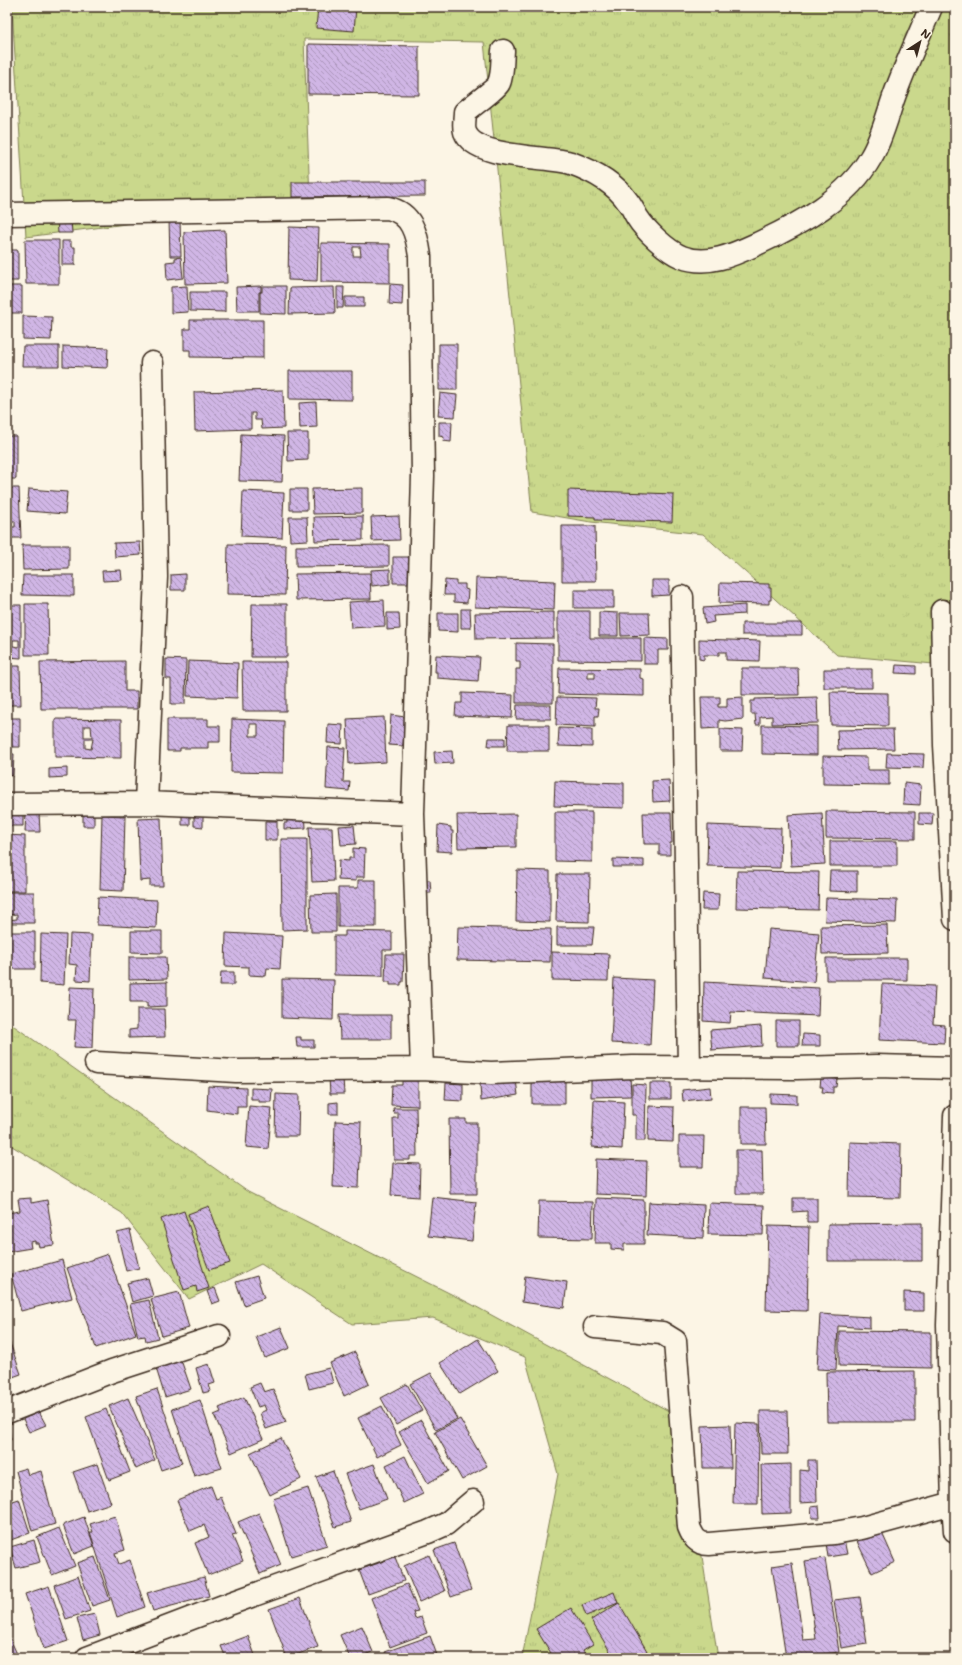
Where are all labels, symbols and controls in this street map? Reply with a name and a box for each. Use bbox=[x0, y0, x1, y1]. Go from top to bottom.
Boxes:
north arrow bbox=[900, 22, 940, 62]
text: N bbox=[918, 26, 934, 43]

